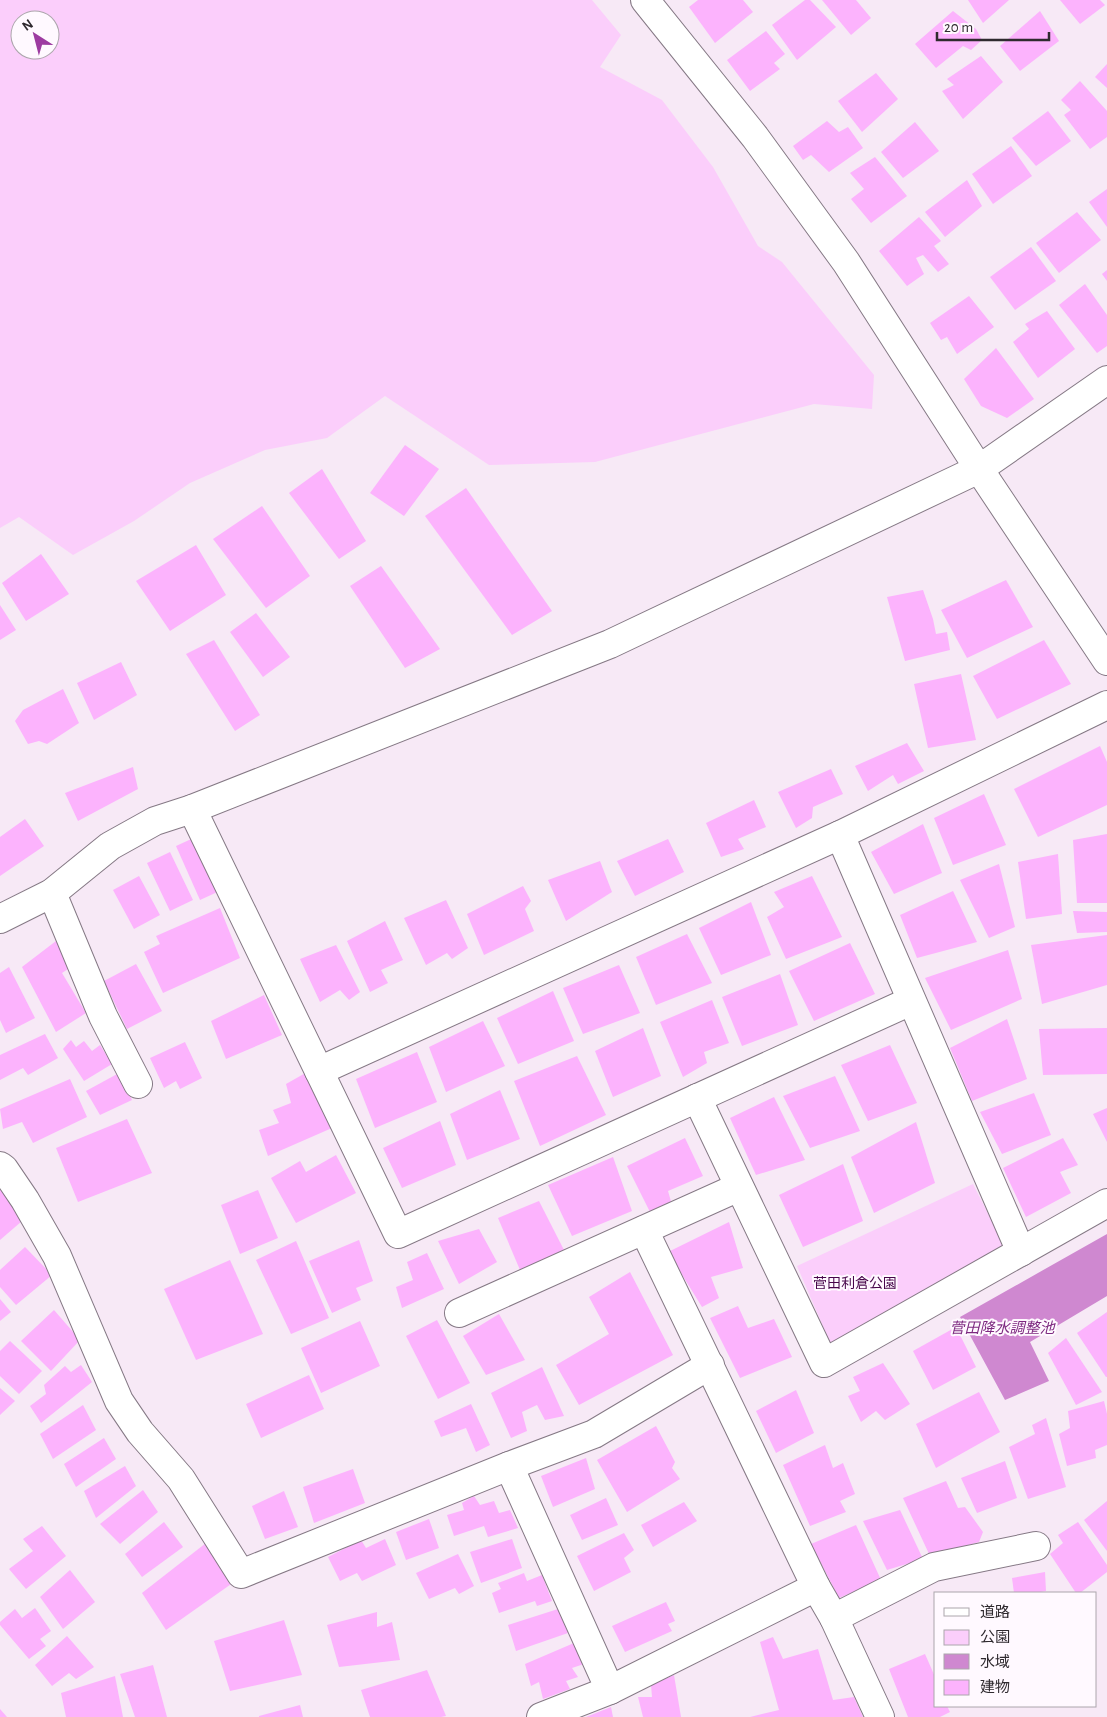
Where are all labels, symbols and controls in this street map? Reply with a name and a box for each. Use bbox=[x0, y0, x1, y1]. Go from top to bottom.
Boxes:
north arrow bbox=[10, 10, 60, 60]
scale bar bbox=[937, 10, 1050, 42]
text: N bbox=[20, 17, 36, 34]
text: 20 m bbox=[944, 20, 973, 35]
park label: 菅田利倉公園 bbox=[813, 1276, 897, 1291]
water label: 菅田降水調整池 bbox=[949, 1320, 1056, 1336]
legend bbox=[934, 1592, 1097, 1707]
text: 道路 bbox=[980, 1604, 1010, 1620]
text: 公園 bbox=[980, 1629, 1010, 1645]
text: 水域 bbox=[980, 1654, 1010, 1670]
text: 建物 bbox=[980, 1679, 1010, 1695]

